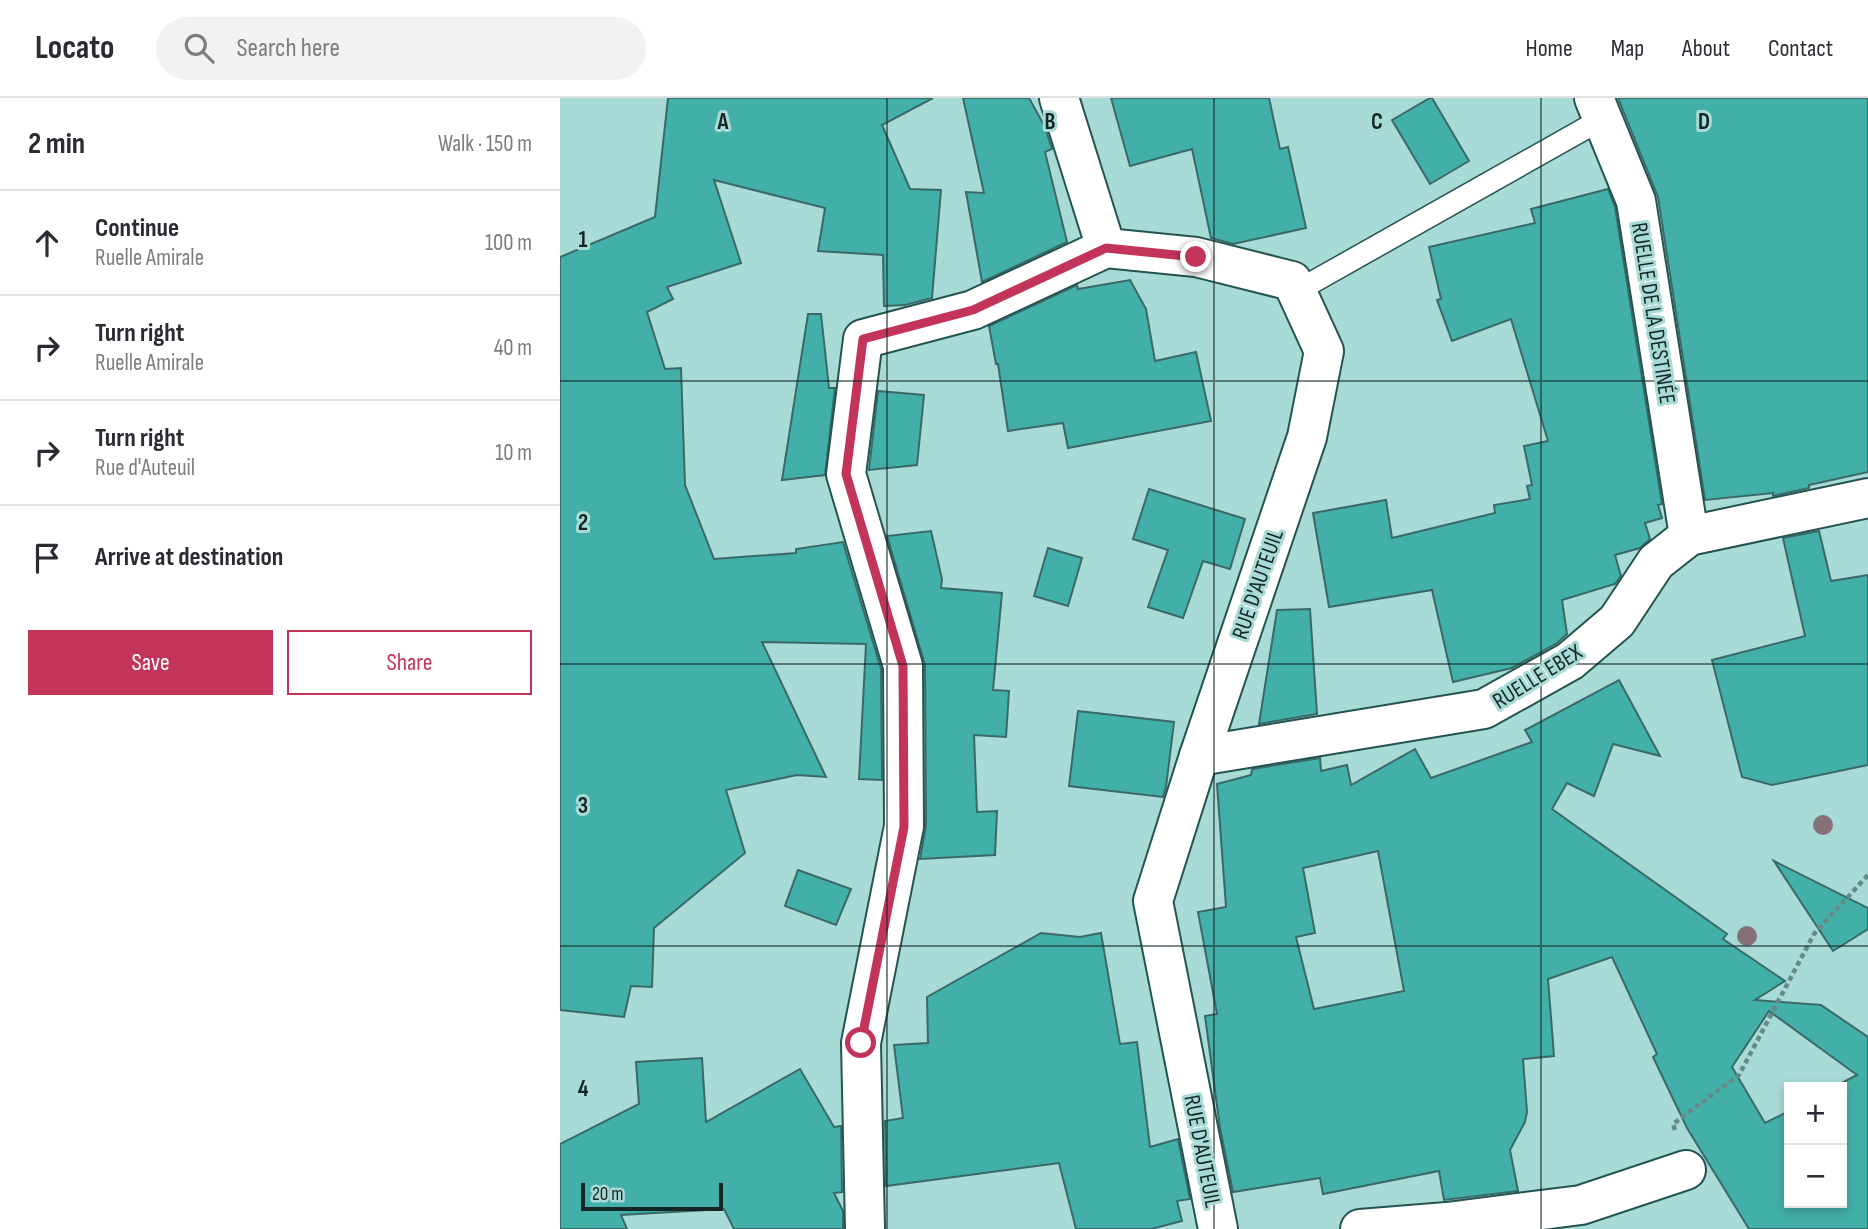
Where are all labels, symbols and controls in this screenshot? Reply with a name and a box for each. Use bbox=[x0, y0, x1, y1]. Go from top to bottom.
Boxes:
search box bbox=[156, 17, 646, 80]
text: Locato bbox=[35, 28, 114, 68]
icon: search bbox=[180, 29, 218, 67]
text: Search here bbox=[236, 33, 340, 64]
text: Home bbox=[1525, 34, 1573, 63]
text: Map bbox=[1611, 34, 1644, 63]
text: About bbox=[1682, 34, 1730, 63]
text: Contact bbox=[1768, 34, 1833, 63]
text: A bbox=[717, 108, 730, 136]
text: B bbox=[1045, 108, 1056, 136]
text: C bbox=[1371, 108, 1383, 136]
text: D bbox=[1698, 108, 1710, 136]
text: 2 min bbox=[28, 126, 85, 162]
text: Walk · 150 m bbox=[438, 130, 532, 158]
text: Continue bbox=[95, 213, 179, 244]
street label: RUELLE DE LA DESTINÉE bbox=[1625, 220, 1681, 406]
icon: ahead bbox=[28, 224, 66, 262]
text: 1 bbox=[578, 226, 588, 254]
text: 100 m bbox=[485, 229, 532, 257]
route end bbox=[1180, 241, 1211, 272]
text: Ruelle Amirale bbox=[95, 244, 204, 272]
text: Turn right bbox=[95, 318, 184, 349]
icon: right bbox=[28, 329, 66, 367]
text: 40 m bbox=[494, 334, 532, 362]
text: Ruelle Amirale bbox=[95, 349, 204, 377]
text: Turn right bbox=[95, 423, 184, 454]
icon: right bbox=[28, 434, 66, 472]
text: 10 m bbox=[495, 439, 532, 467]
text: Rue d'Auteuil bbox=[95, 454, 195, 482]
text: 2 bbox=[578, 509, 588, 537]
street label: RUE D'AUTEUIL bbox=[1226, 525, 1290, 643]
icon: arrive bbox=[28, 539, 66, 577]
text: Arrive at destination bbox=[95, 542, 283, 573]
button: Save bbox=[28, 630, 273, 695]
button: Share bbox=[287, 630, 532, 695]
street label: RUELLE EBEX bbox=[1488, 638, 1588, 715]
text: 3 bbox=[578, 792, 588, 820]
route start bbox=[845, 1027, 876, 1058]
text: 4 bbox=[578, 1075, 589, 1103]
map controls bbox=[1784, 1082, 1847, 1208]
button: + bbox=[1784, 1082, 1847, 1145]
street label: RUE D'AUTEUIL bbox=[1177, 1092, 1227, 1210]
button: − bbox=[1784, 1145, 1847, 1208]
scale bar bbox=[581, 1180, 723, 1212]
text: 20 m bbox=[592, 1183, 624, 1206]

